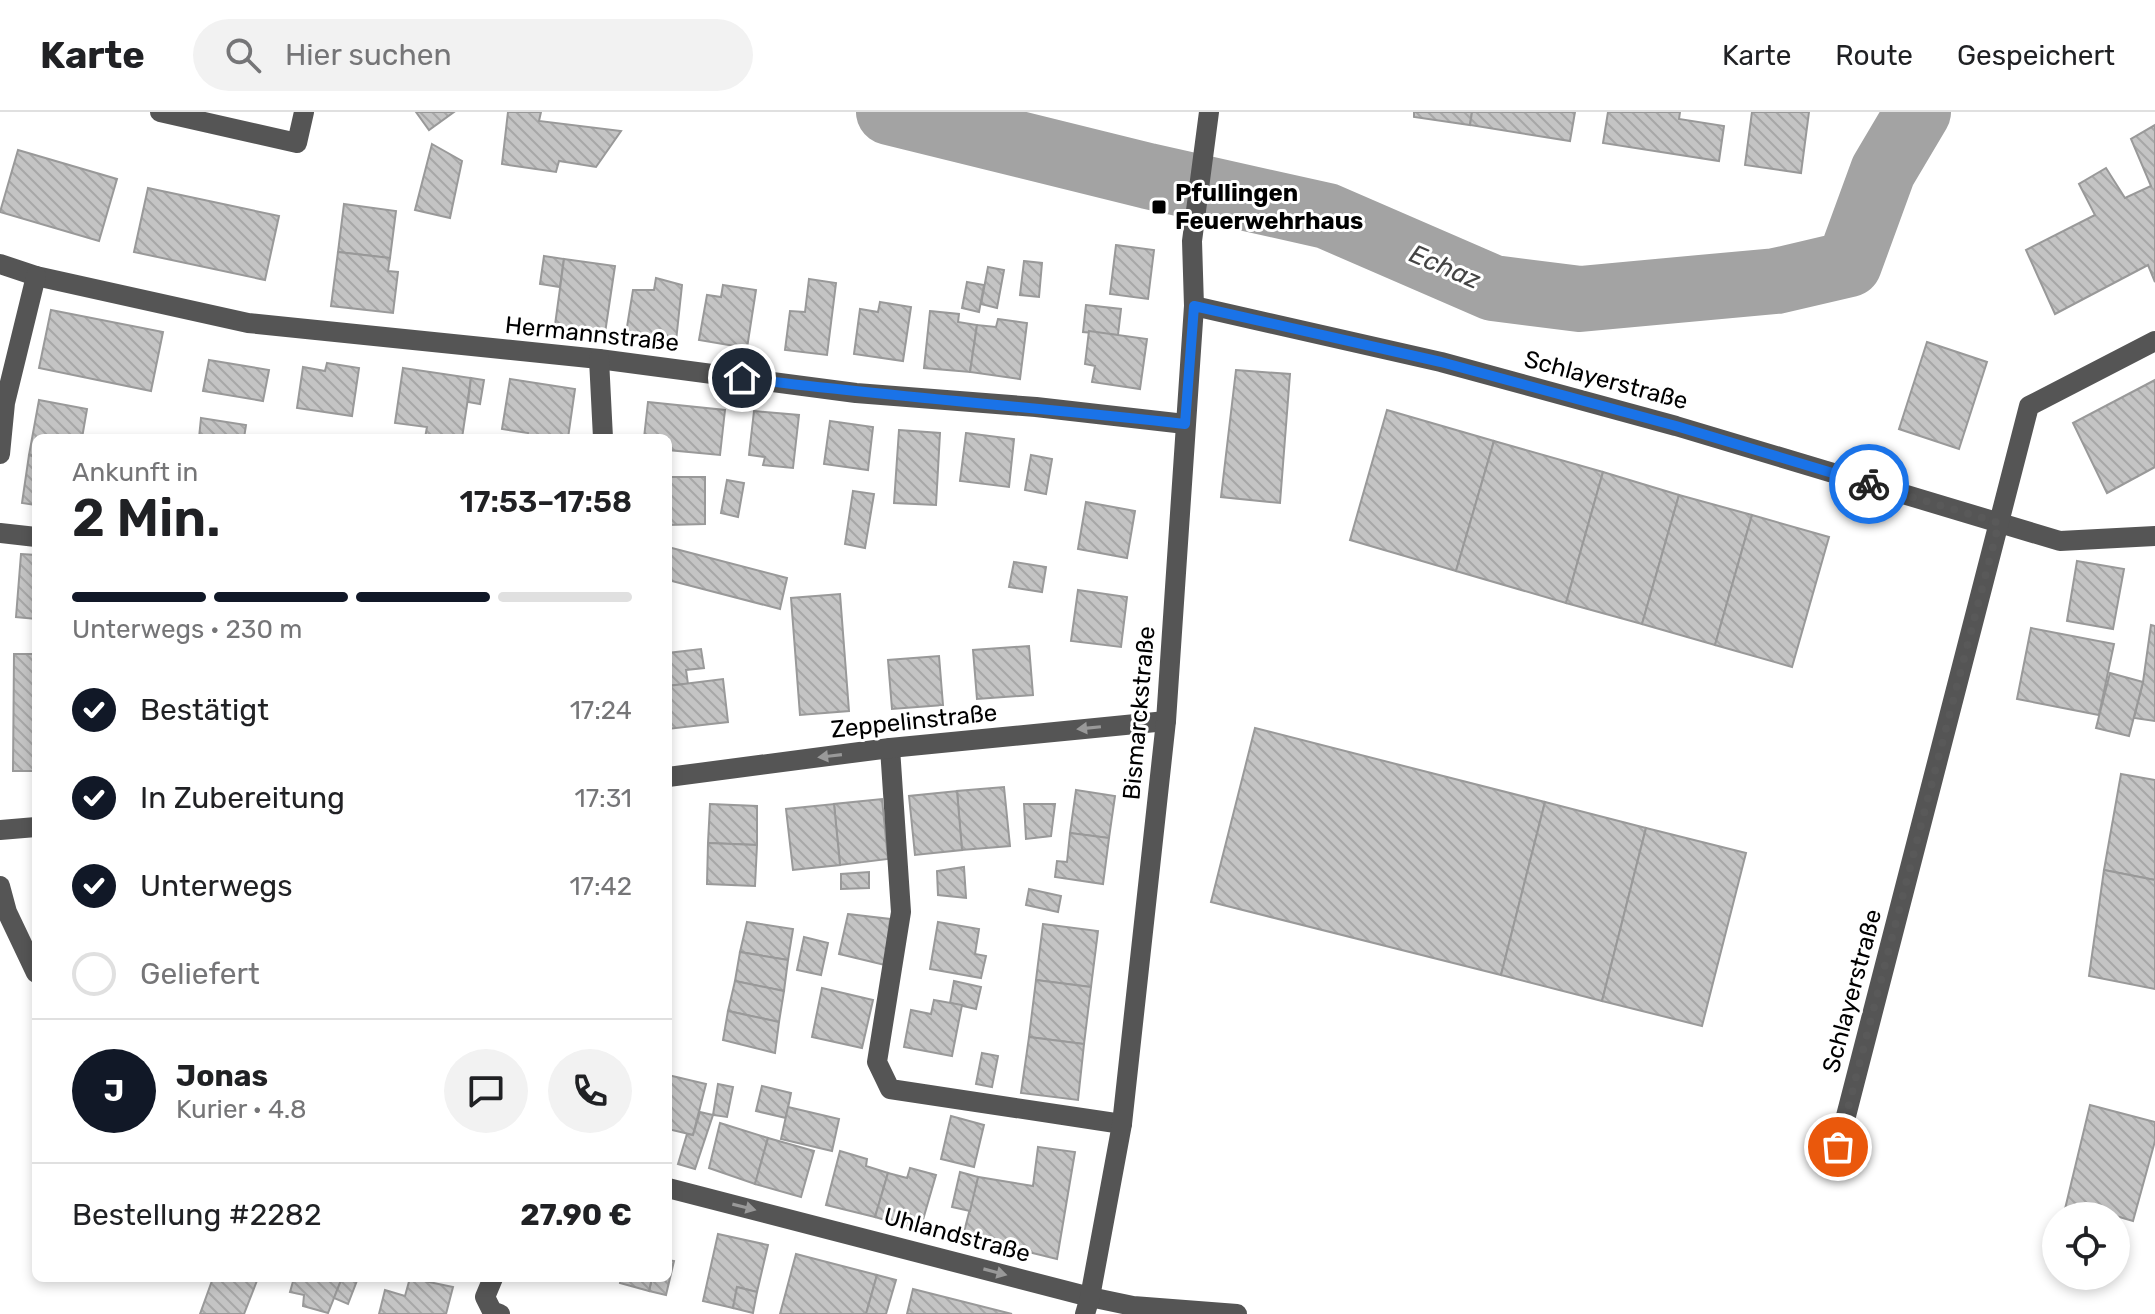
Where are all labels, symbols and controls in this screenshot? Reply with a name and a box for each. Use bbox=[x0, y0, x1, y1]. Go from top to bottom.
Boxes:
search box bbox=[193, 19, 753, 91]
text: Karte bbox=[40, 32, 145, 78]
icon: search bbox=[221, 33, 265, 77]
text: Hier suchen bbox=[285, 37, 452, 73]
text: Karte bbox=[1722, 39, 1791, 72]
text: Route bbox=[1835, 39, 1913, 72]
text: Gespeichert bbox=[1957, 39, 2115, 72]
place label: Pfullingen Feuerwehrhaus bbox=[1175, 179, 1363, 235]
marker: Pfullingen Feuerwehrhaus bbox=[1150, 198, 1168, 216]
water label: Echaz bbox=[1405, 238, 1485, 296]
street label: Hermannstraße bbox=[504, 311, 680, 357]
pin bbox=[708, 344, 776, 412]
street label: Schlayerstraße bbox=[1521, 345, 1691, 415]
icon: home bbox=[720, 356, 764, 400]
courier bbox=[1829, 444, 1909, 524]
text: Ankunft in bbox=[72, 457, 198, 488]
icon: bike bbox=[1847, 462, 1891, 506]
text: 17:53–17:58 bbox=[459, 484, 632, 520]
text: 2 Min. bbox=[72, 487, 221, 549]
text: Unterwegs · 230 m bbox=[72, 614, 302, 645]
street label: Bismarckstraße bbox=[1117, 625, 1161, 801]
icon: check bbox=[72, 688, 116, 732]
text: Bestätigt bbox=[140, 692, 269, 728]
text: 17:24 bbox=[570, 695, 632, 726]
street label: Zeppelinstraße bbox=[829, 698, 999, 744]
one-way arrow bbox=[1076, 722, 1101, 735]
one-way arrow bbox=[817, 750, 842, 763]
icon: check bbox=[72, 776, 116, 820]
text: In Zubereitung bbox=[140, 780, 345, 816]
text: 17:31 bbox=[575, 783, 632, 814]
icon: check bbox=[72, 864, 116, 908]
text: Unterwegs bbox=[140, 868, 293, 904]
text: 17:42 bbox=[569, 871, 632, 902]
street label: Schlayerstraße bbox=[1817, 906, 1887, 1076]
text: Geliefert bbox=[140, 956, 260, 992]
button: chat bbox=[444, 1049, 528, 1133]
button: phone bbox=[548, 1049, 632, 1133]
text: Jonas bbox=[176, 1058, 268, 1094]
text: J bbox=[104, 1073, 124, 1109]
text: Kurier · 4.8 bbox=[176, 1094, 307, 1125]
pin bbox=[1804, 1113, 1872, 1181]
icon: bag bbox=[1816, 1125, 1860, 1169]
text: Bestellung #2282 bbox=[72, 1197, 322, 1233]
text: 27.90 € bbox=[520, 1197, 632, 1233]
one-way arrow bbox=[731, 1202, 756, 1214]
street label: Uhlandstraße bbox=[881, 1202, 1033, 1268]
map controls bbox=[2042, 1202, 2130, 1290]
button: locate bbox=[2042, 1202, 2130, 1290]
one-way arrow bbox=[983, 1267, 1008, 1279]

